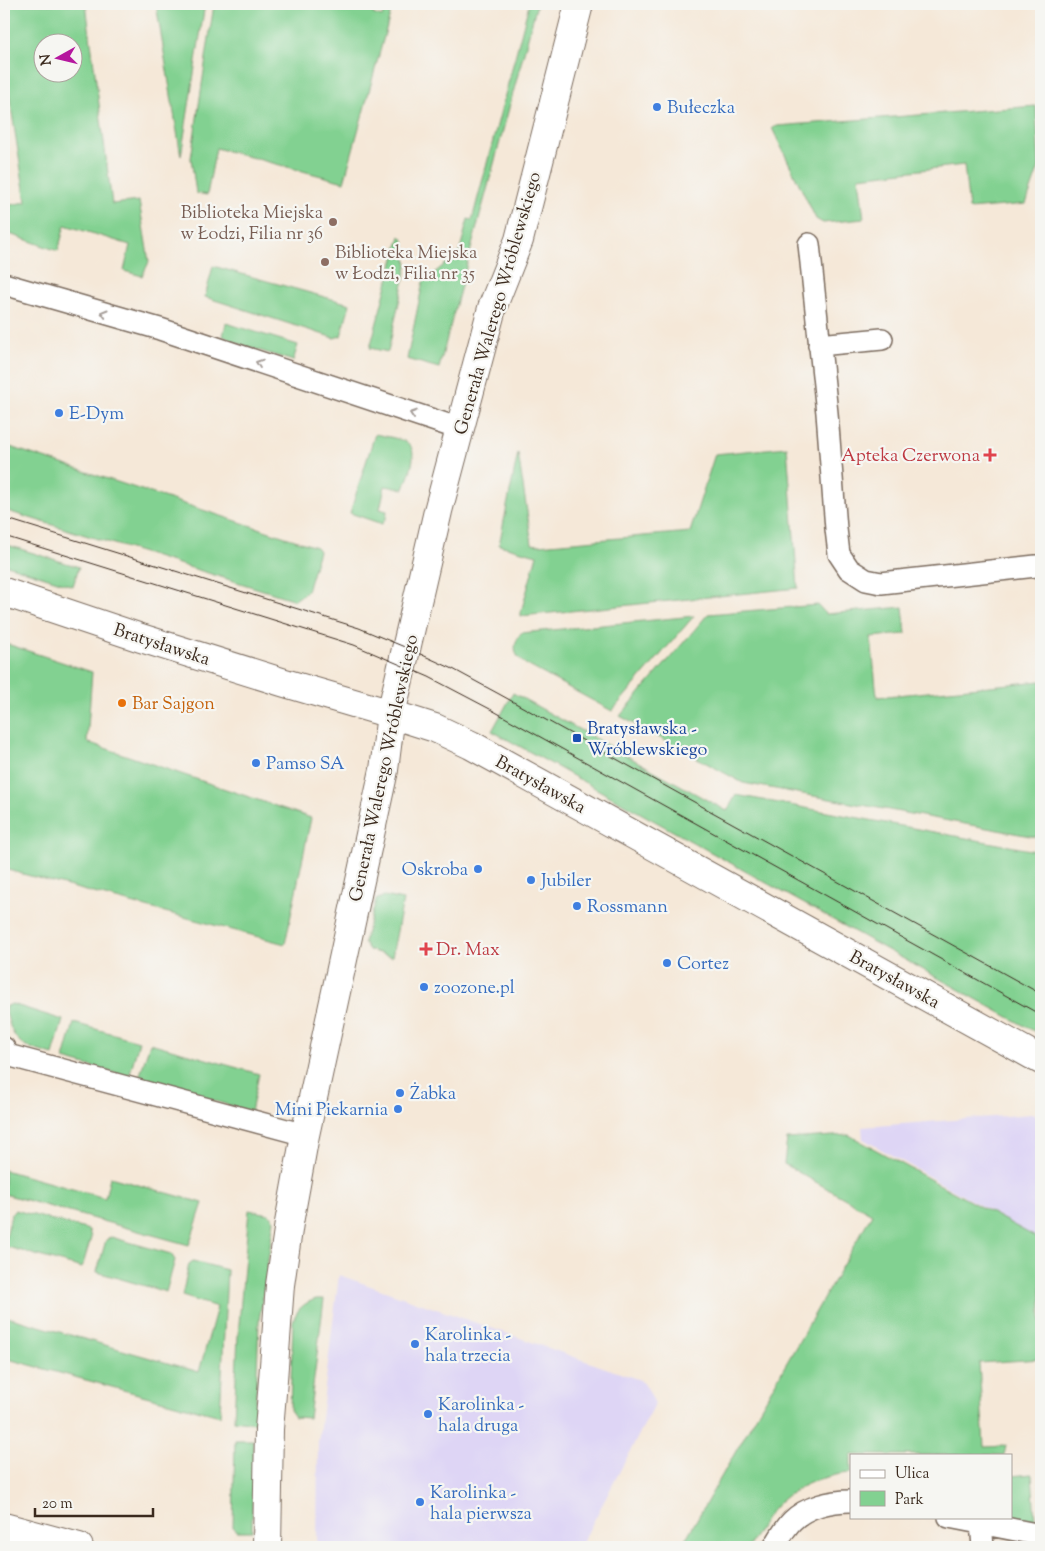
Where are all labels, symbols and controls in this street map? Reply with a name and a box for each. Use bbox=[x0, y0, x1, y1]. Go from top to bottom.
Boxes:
north arrow bbox=[32, 32, 82, 82]
text: N bbox=[36, 53, 58, 66]
place label: Bułeczka bbox=[667, 96, 735, 122]
marker: Bułeczka bbox=[651, 101, 663, 113]
street label: Generała Walerego Wróblewskiego bbox=[449, 169, 549, 438]
place label: Biblioteka Miejska w Łodzi, Filia nr 36 bbox=[180, 201, 323, 248]
marker: Biblioteka Miejska w Łodzi, Filia nr 36 bbox=[327, 216, 339, 228]
place label: Biblioteka Miejska w Łodzi, Filia nr 35 bbox=[335, 241, 477, 288]
marker: Biblioteka Miejska w Łodzi, Filia nr 35 bbox=[319, 256, 331, 268]
one-way arrow bbox=[101, 309, 109, 319]
one-way arrow bbox=[256, 358, 264, 368]
place label: E-Dym bbox=[69, 402, 124, 428]
marker: E-Dym bbox=[53, 407, 65, 419]
one-way arrow bbox=[410, 410, 418, 420]
place label: Apteka Czerwona bbox=[841, 444, 980, 470]
marker: Apteka Czerwona bbox=[984, 449, 996, 461]
street label: Bratysławska bbox=[110, 618, 213, 674]
street label: Generała Walerego Wróblewskiego bbox=[344, 632, 426, 904]
place label: Bar Sajgon bbox=[132, 692, 215, 718]
marker: Bar Sajgon bbox=[116, 697, 128, 709]
place label: Bratysławska - Wróblewskiego bbox=[587, 717, 708, 764]
marker: Bratysławska - Wróblewskiego bbox=[571, 732, 583, 744]
street label: Bratysławska bbox=[490, 750, 590, 821]
place label: Pamso SA bbox=[266, 752, 345, 778]
marker: Pamso SA bbox=[250, 757, 262, 769]
place label: Oskroba bbox=[402, 858, 468, 884]
marker: Oskroba bbox=[472, 863, 484, 875]
place label: Jubiler bbox=[540, 869, 592, 895]
marker: Jubiler bbox=[525, 874, 537, 886]
place label: Rossmann bbox=[587, 895, 668, 921]
marker: Rossmann bbox=[571, 900, 583, 912]
place label: Dr. Max bbox=[436, 938, 500, 964]
marker: Dr. Max bbox=[420, 943, 432, 955]
street label: Bratysławska bbox=[844, 945, 944, 1016]
place label: Cortez bbox=[677, 952, 729, 978]
marker: Cortez bbox=[661, 957, 673, 969]
place label: zoozone.pl bbox=[434, 976, 515, 1002]
marker: zoozone.pl bbox=[418, 981, 430, 993]
place label: Żabka bbox=[410, 1082, 456, 1108]
marker: Żabka bbox=[394, 1087, 406, 1099]
place label: Mini Piekarnia bbox=[275, 1098, 388, 1124]
marker: Mini Piekarnia bbox=[392, 1103, 404, 1115]
place label: Karolinka - hala trzecia bbox=[425, 1323, 511, 1370]
marker: Karolinka - hala trzecia bbox=[409, 1338, 421, 1350]
place label: Karolinka - hala druga bbox=[438, 1393, 524, 1440]
marker: Karolinka - hala druga bbox=[422, 1408, 434, 1420]
legend bbox=[850, 1454, 1012, 1518]
text: Ulica bbox=[895, 1464, 929, 1485]
place label: Karolinka - hala pierwsza bbox=[430, 1481, 532, 1528]
scale bar bbox=[35, 1486, 152, 1518]
text: Park bbox=[895, 1490, 924, 1511]
text: 20 m bbox=[42, 1494, 73, 1515]
marker: Karolinka - hala pierwsza bbox=[414, 1496, 426, 1508]

